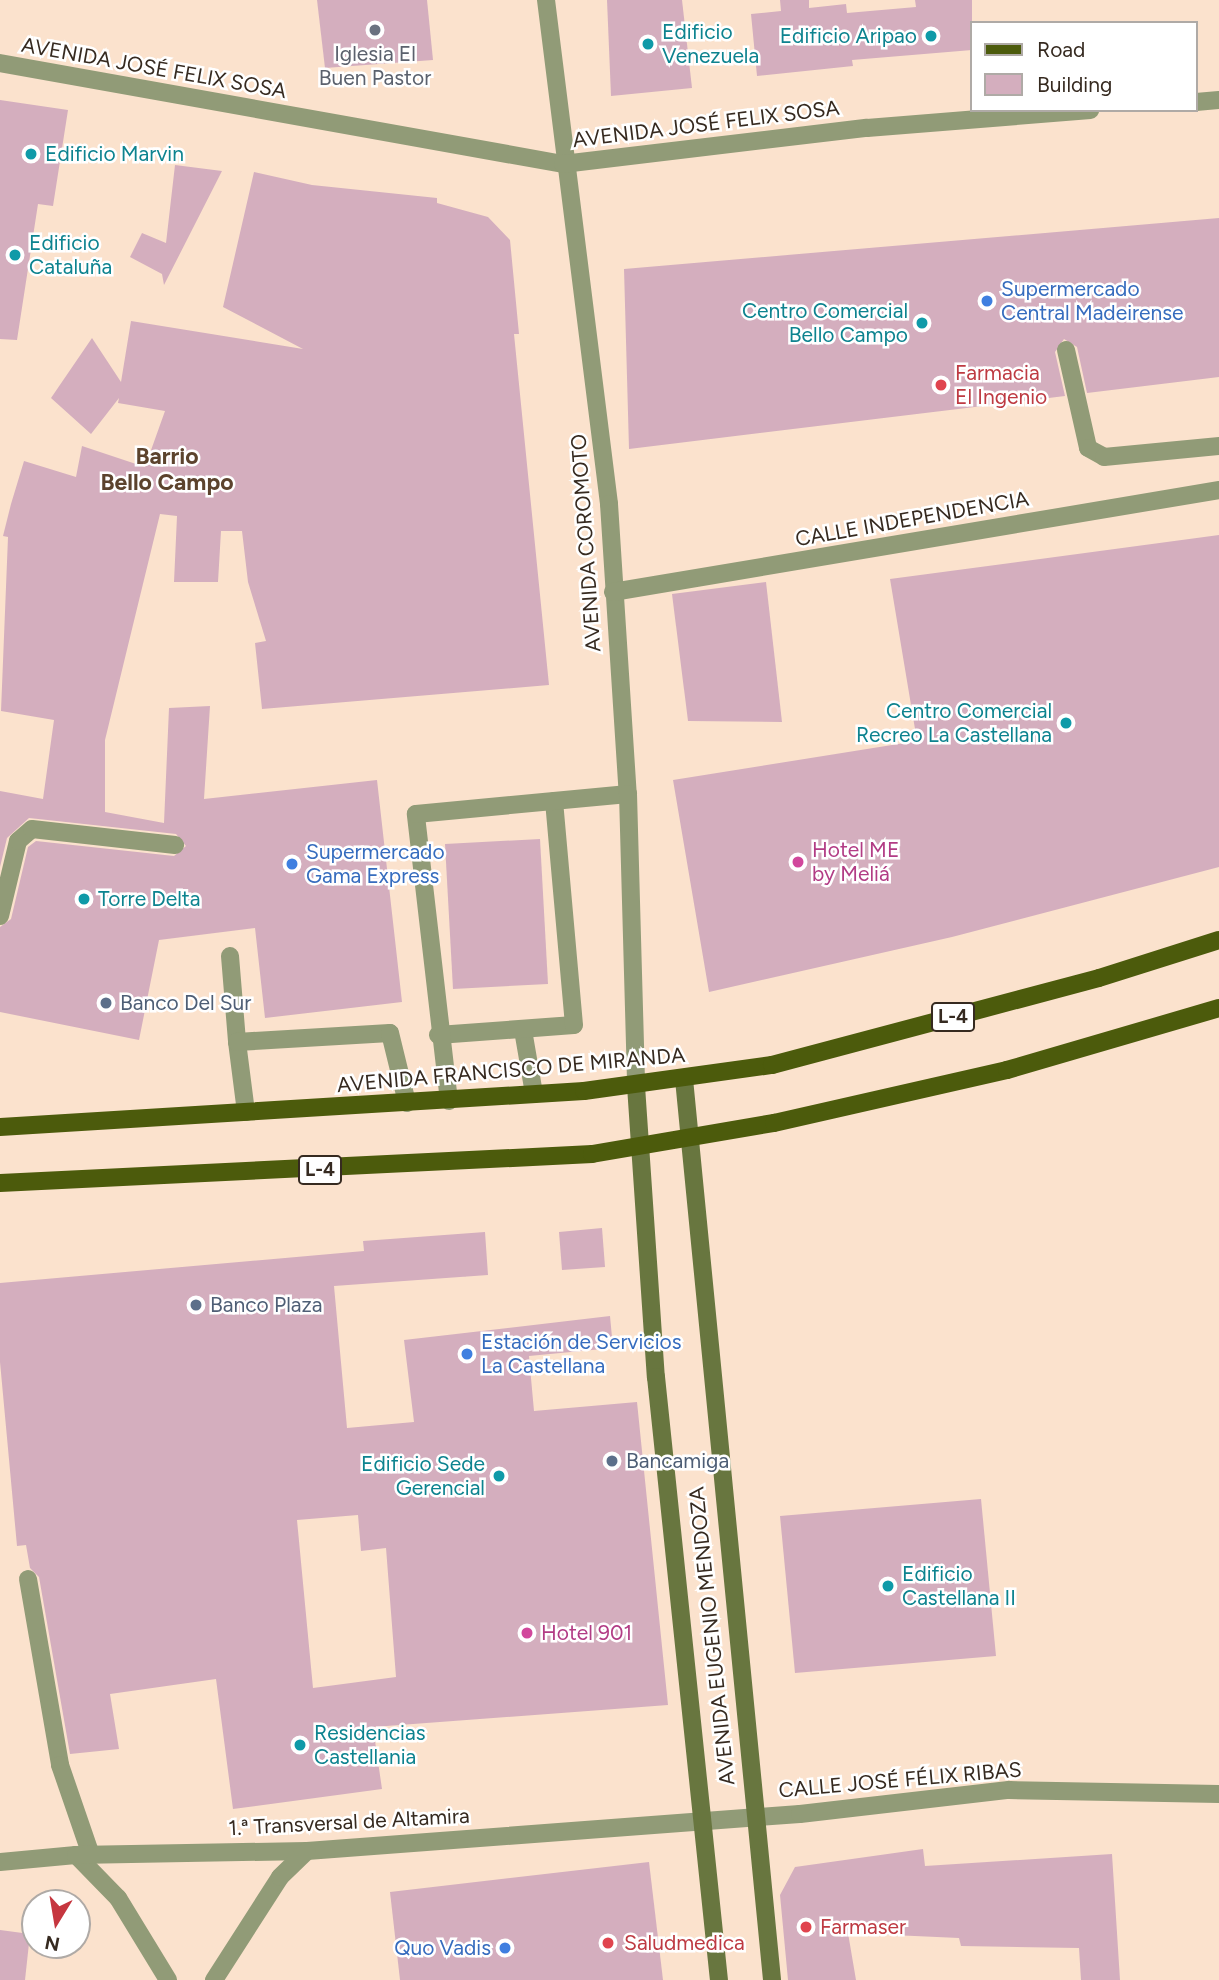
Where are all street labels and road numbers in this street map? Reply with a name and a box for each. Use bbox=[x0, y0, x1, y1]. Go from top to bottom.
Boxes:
street label: AVENIDA JOSÉ FELIX SOSA bbox=[20, 32, 288, 104]
street label: AVENIDA JOSÉ FELIX SOSA bbox=[571, 95, 841, 153]
street label: AVENIDA COROMOTO bbox=[566, 433, 606, 653]
street label: CALLE INDEPENDENCIA bbox=[793, 486, 1031, 552]
road number: L-4 bbox=[930, 1001, 976, 1032]
street label: AVENIDA FRANCISCO DE MIRANDA bbox=[336, 1042, 686, 1098]
road number: L-4 bbox=[297, 1154, 343, 1186]
street label: AVENIDA EUGENIO MENDOZA bbox=[684, 1485, 740, 1787]
street label: CALLE JOSÉ FÉLIX RIBAS bbox=[777, 1757, 1023, 1803]
street label: 1.ª Transversal de Altamira bbox=[228, 1803, 470, 1841]

